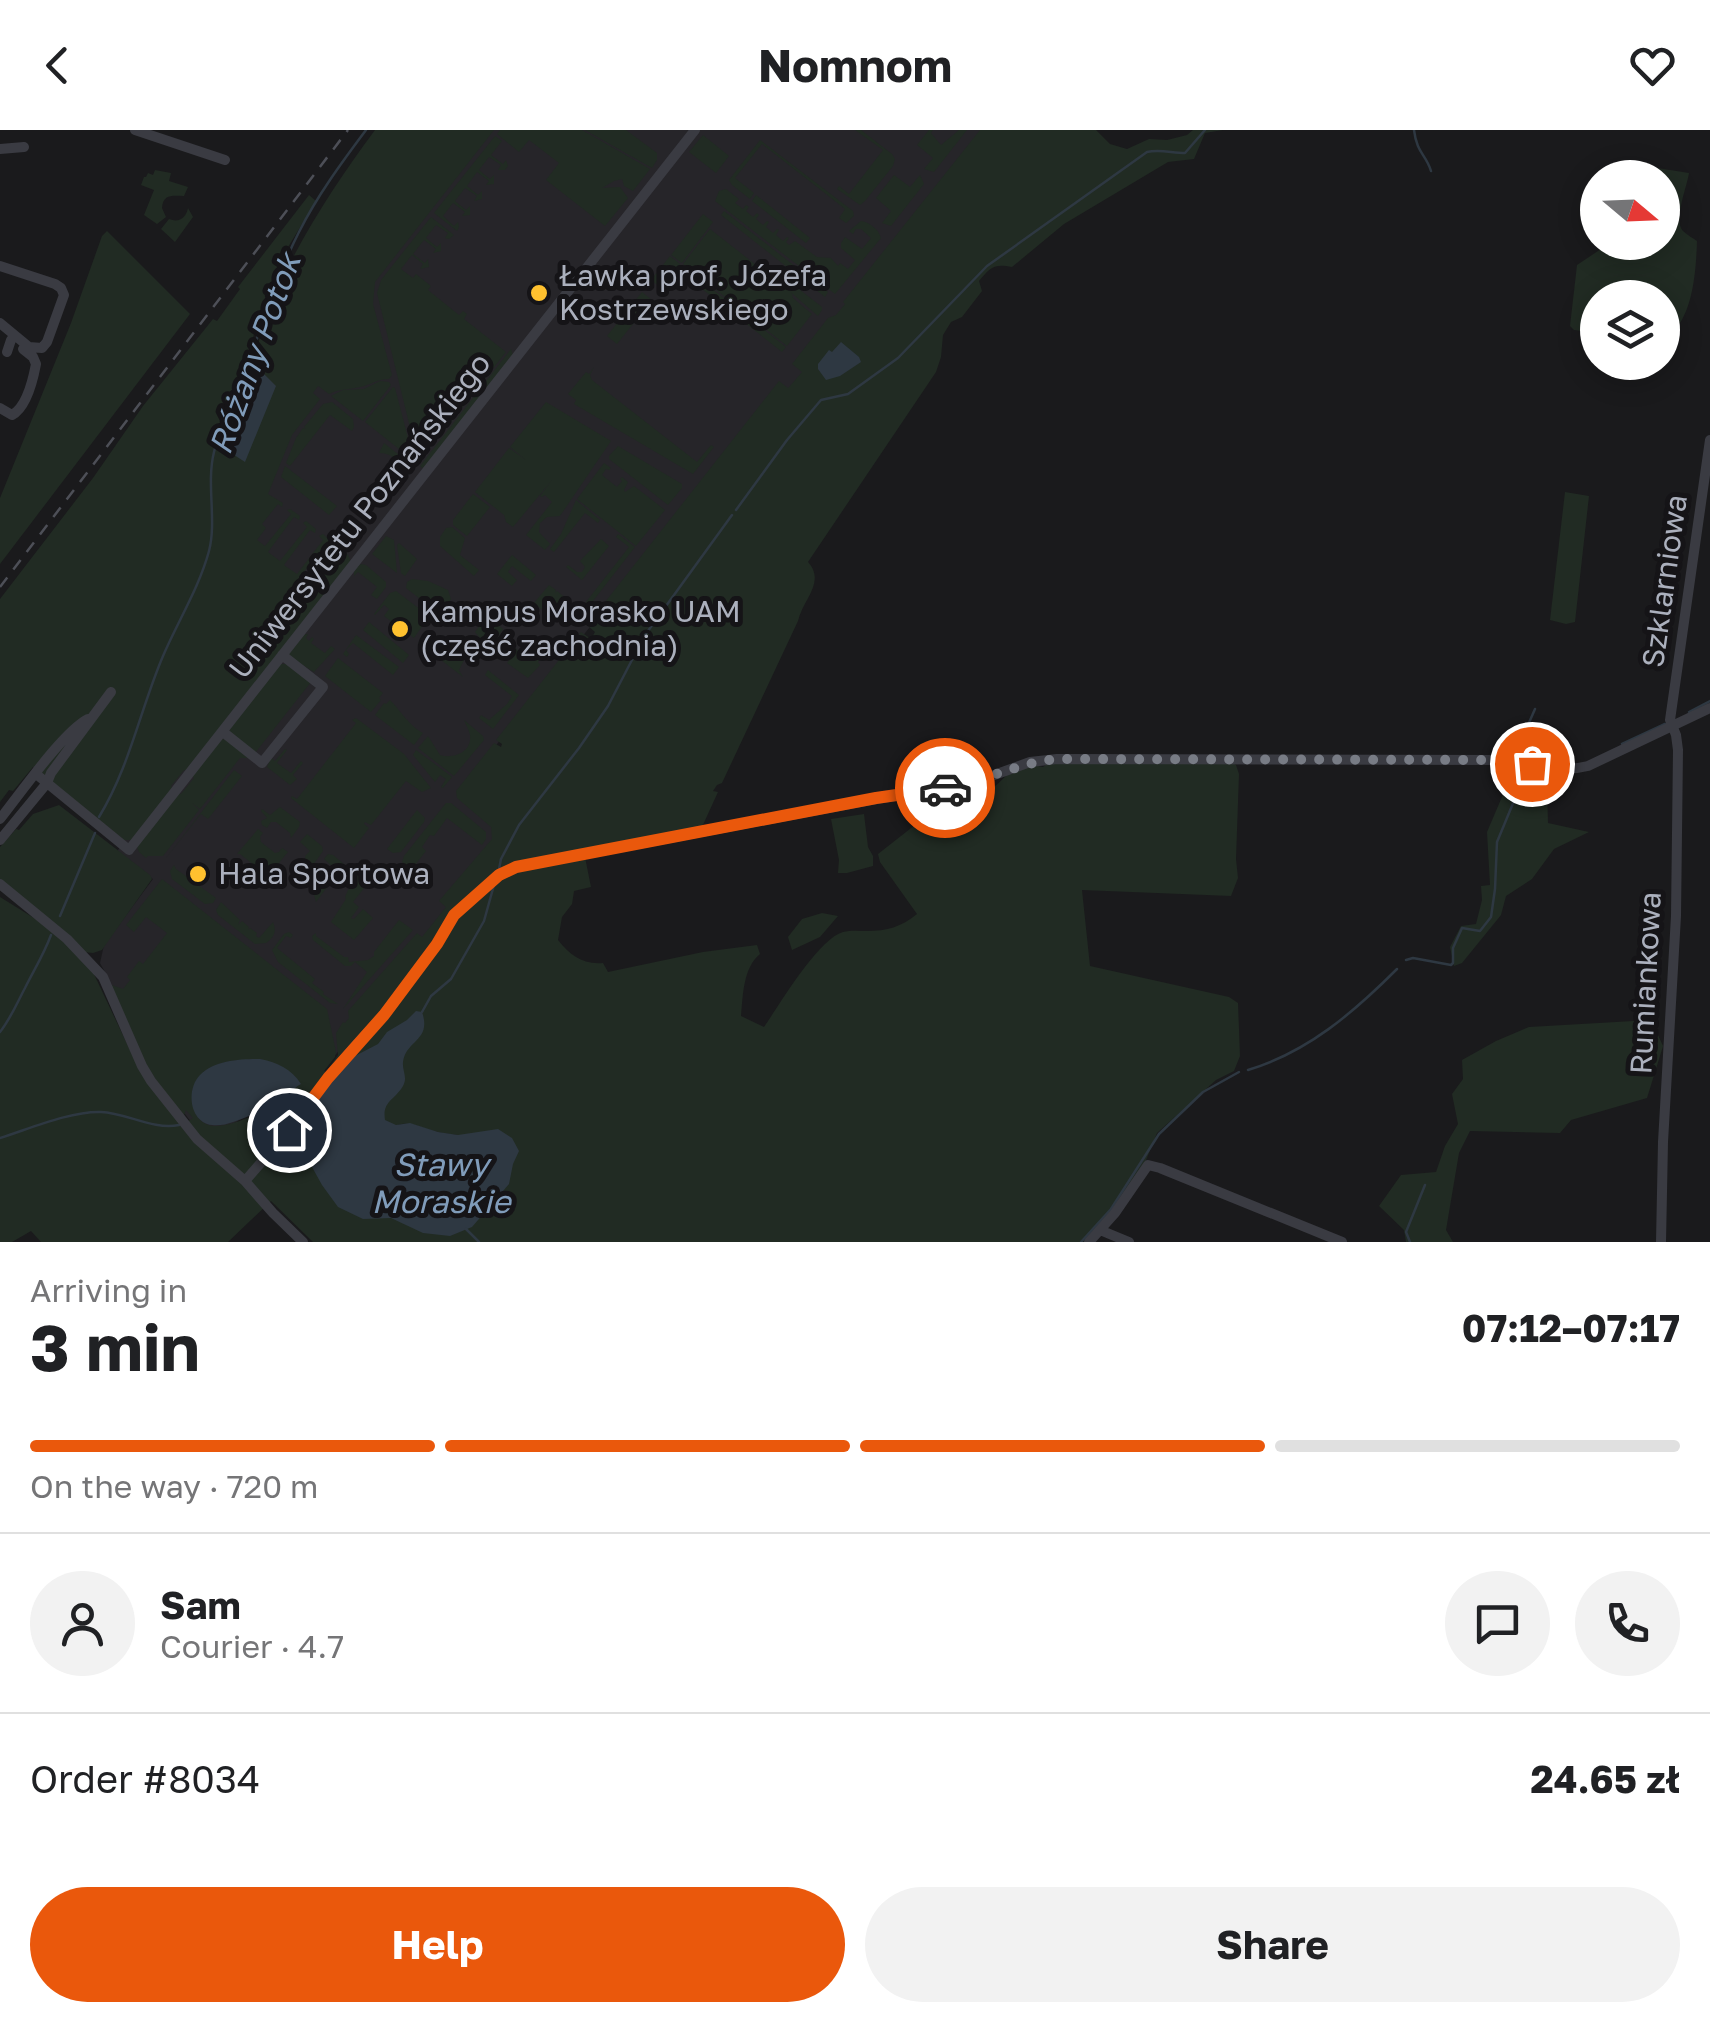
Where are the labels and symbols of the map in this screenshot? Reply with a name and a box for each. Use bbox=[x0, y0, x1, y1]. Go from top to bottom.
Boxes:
north arrow bbox=[1580, 160, 1680, 260]
water label: Różany Potok bbox=[200, 246, 309, 459]
place label: Ławka prof. Józefa Kostrzewskiego bbox=[559, 257, 827, 327]
marker: Ławka prof. Józefa Kostrzewskiego bbox=[528, 282, 550, 304]
street label: Uniwersytetu Poznańskiego bbox=[221, 345, 498, 685]
street label: Szklarniowa bbox=[1634, 492, 1694, 670]
place label: Kampus Morasko UAM (część zachodnia) bbox=[420, 593, 741, 663]
marker: Kampus Morasko UAM (część zachodnia) bbox=[389, 618, 411, 640]
pin bbox=[1490, 722, 1575, 807]
courier bbox=[895, 738, 995, 838]
place label: Hala Sportowa bbox=[218, 855, 430, 891]
marker: Hala Sportowa bbox=[187, 863, 209, 885]
street label: Rumiankowa bbox=[1622, 891, 1668, 1075]
pin bbox=[247, 1088, 332, 1173]
water label: Stawy Moraskie bbox=[371, 1145, 513, 1220]

